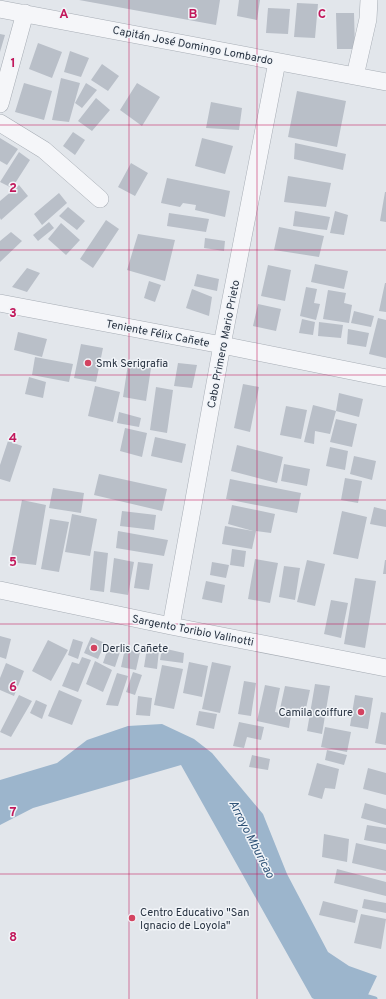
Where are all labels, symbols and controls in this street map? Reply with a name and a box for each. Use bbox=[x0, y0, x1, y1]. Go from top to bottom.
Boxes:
text: A bbox=[59, 7, 69, 23]
text: B bbox=[189, 7, 198, 23]
text: C bbox=[318, 7, 326, 23]
street label: Capitán José Domingo Lombardo bbox=[111, 24, 274, 68]
text: 1 bbox=[10, 56, 16, 72]
text: 2 bbox=[9, 181, 17, 197]
street label: Cabo Primero Mario Prieto bbox=[205, 279, 243, 409]
text: 3 bbox=[9, 306, 17, 322]
street label: Teniente Félix Cañete bbox=[105, 317, 211, 351]
place label: Smk Serigrafia bbox=[96, 357, 168, 371]
marker: Smk Serigrafia bbox=[83, 358, 93, 368]
text: 4 bbox=[9, 431, 17, 447]
text: 5 bbox=[9, 555, 17, 571]
street label: Sargento Toribio Valinotti bbox=[131, 612, 255, 650]
place label: Derlis Cañete bbox=[102, 642, 168, 656]
marker: Derlis Cañete bbox=[89, 643, 99, 653]
text: 6 bbox=[9, 680, 17, 696]
place label: Camila coiffure bbox=[278, 706, 353, 720]
marker: Camila coiffure bbox=[356, 707, 366, 717]
water label: Arroyo Mburicao bbox=[225, 798, 278, 882]
text: 7 bbox=[10, 805, 17, 821]
place label: Centro Educativo "San Ignacio de Loyola" bbox=[140, 906, 249, 933]
marker: Centro Educativo "San Ignacio de Loyola" bbox=[127, 913, 137, 923]
text: 8 bbox=[9, 930, 17, 946]

